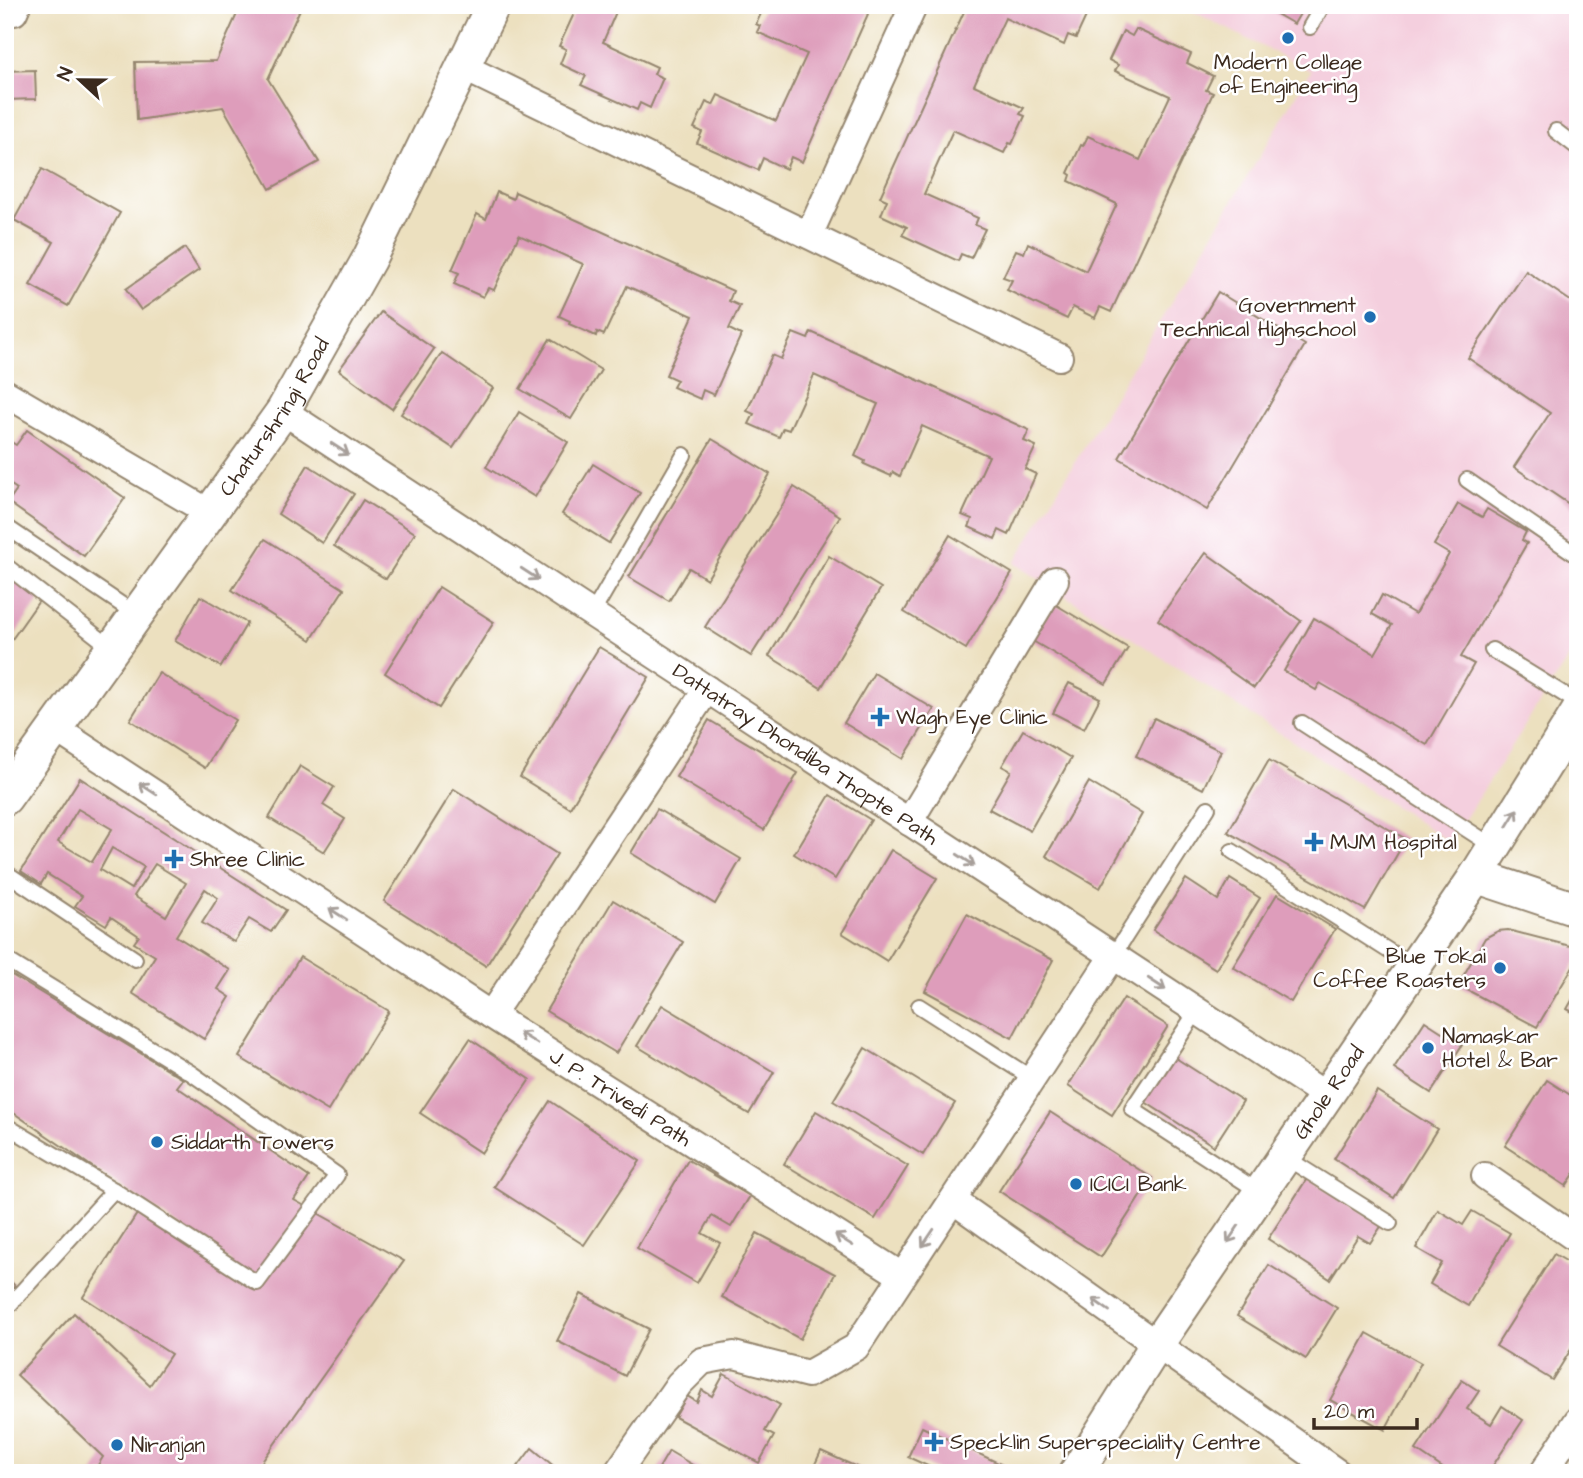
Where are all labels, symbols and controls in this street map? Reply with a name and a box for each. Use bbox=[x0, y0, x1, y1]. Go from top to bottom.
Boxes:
marker: Modern College of Engineering bbox=[1280, 30, 1296, 46]
north arrow bbox=[46, 46, 116, 116]
place label: Modern College of Engineering bbox=[1214, 48, 1362, 103]
text: N bbox=[51, 64, 80, 85]
place label: Government Technical Highschool bbox=[1160, 291, 1357, 346]
marker: Government Technical Highschool bbox=[1362, 309, 1378, 325]
street label: Chaturshringi Road bbox=[212, 332, 336, 502]
one-way arrow bbox=[330, 441, 349, 456]
one-way arrow bbox=[520, 567, 540, 581]
street label: Dattatray Dhondiba Thopte Path bbox=[667, 656, 945, 852]
place label: Wagh Eye Clinic bbox=[896, 703, 1048, 734]
marker: Wagh Eye Clinic bbox=[870, 707, 890, 727]
one-way arrow bbox=[139, 782, 158, 796]
one-way arrow bbox=[1505, 808, 1519, 828]
place label: MJM Hospital bbox=[1330, 828, 1457, 858]
marker: MJM Hospital bbox=[1304, 832, 1324, 852]
place label: Shree Clinic bbox=[190, 845, 305, 874]
marker: Shree Clinic bbox=[164, 849, 184, 869]
one-way arrow bbox=[956, 853, 976, 867]
one-way arrow bbox=[329, 907, 348, 921]
place label: Blue Tokai Coffee Roasters bbox=[1313, 942, 1486, 995]
marker: Blue Tokai Coffee Roasters bbox=[1492, 960, 1508, 976]
one-way arrow bbox=[1146, 978, 1166, 992]
place label: Namaskar Hotel & Bar bbox=[1442, 1022, 1558, 1075]
one-way arrow bbox=[519, 1031, 539, 1045]
street label: Ghole Road bbox=[1286, 1039, 1371, 1145]
marker: Namaskar Hotel & Bar bbox=[1420, 1040, 1436, 1056]
street label: J. P. Trivedi Path bbox=[544, 1041, 697, 1153]
place label: Siddarth Towers bbox=[171, 1128, 334, 1157]
marker: Siddarth Towers bbox=[149, 1134, 165, 1150]
place label: ICICI Bank bbox=[1090, 1170, 1187, 1199]
marker: ICICI Bank bbox=[1068, 1176, 1084, 1192]
one-way arrow bbox=[1226, 1223, 1240, 1243]
one-way arrow bbox=[921, 1228, 935, 1248]
one-way arrow bbox=[835, 1232, 855, 1246]
one-way arrow bbox=[1092, 1298, 1111, 1312]
scale bar bbox=[1314, 1387, 1417, 1431]
text: 20 m bbox=[1324, 1397, 1375, 1426]
place label: Specklin Superspeciality Centre bbox=[950, 1428, 1261, 1459]
place label: Niranjan bbox=[131, 1431, 205, 1460]
marker: Specklin Superspeciality Centre bbox=[924, 1432, 944, 1452]
marker: Niranjan bbox=[109, 1437, 125, 1453]

